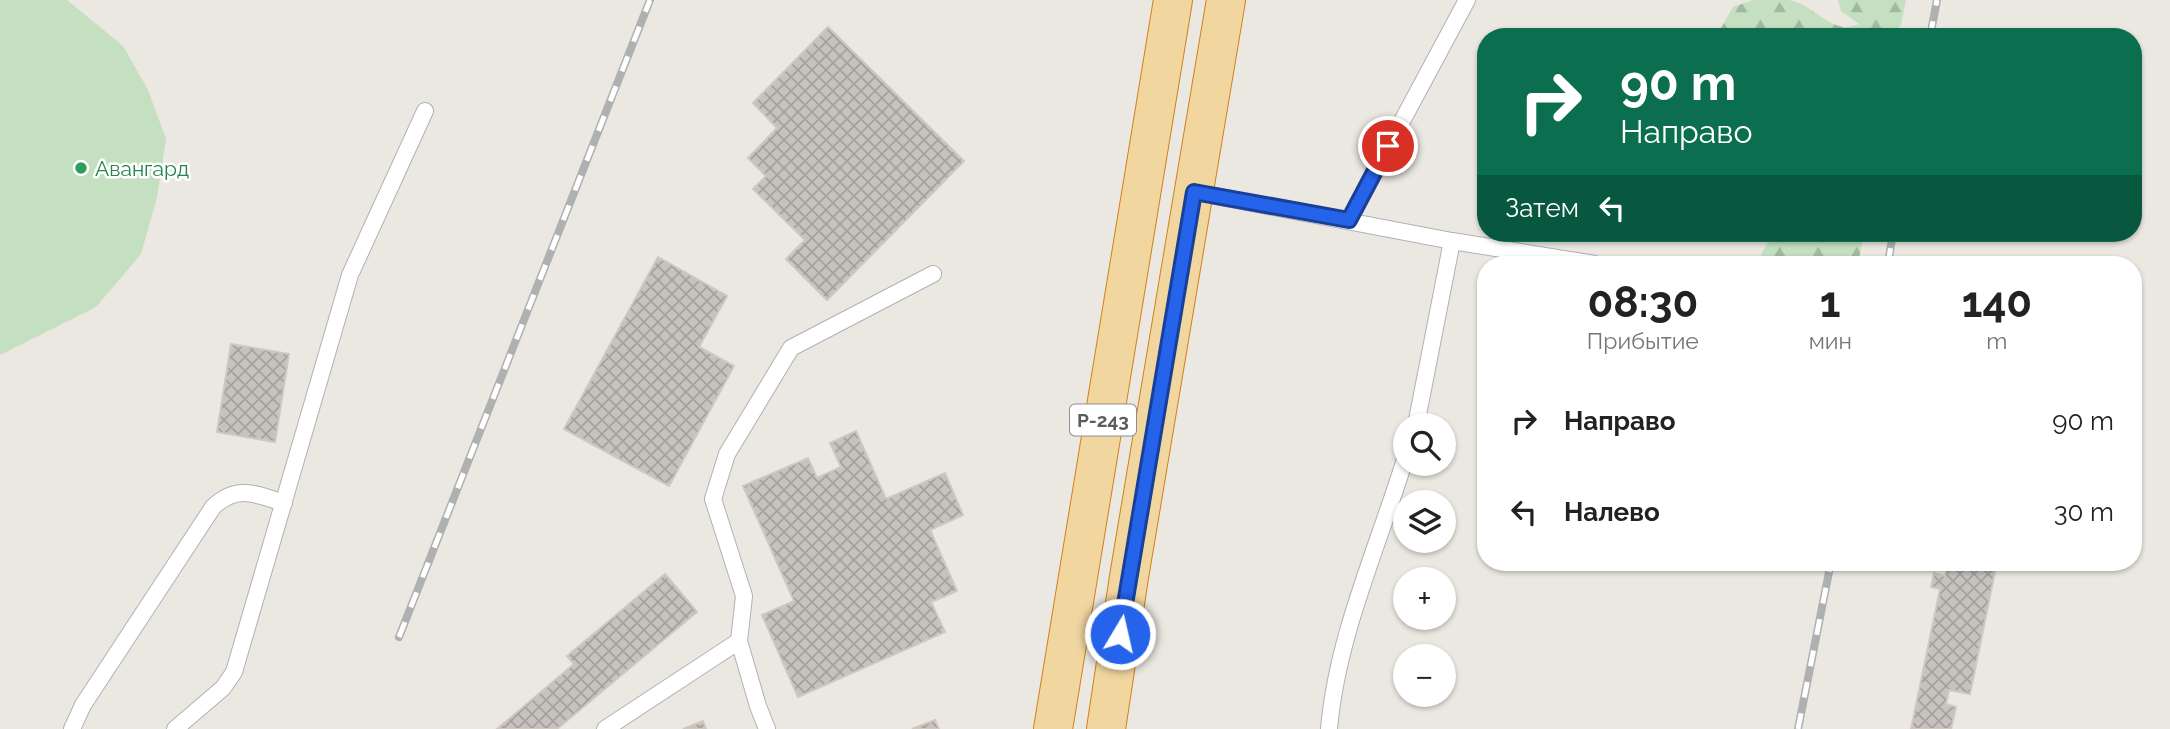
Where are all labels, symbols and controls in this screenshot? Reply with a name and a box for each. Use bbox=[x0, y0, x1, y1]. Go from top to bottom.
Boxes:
text: 90 m bbox=[1620, 54, 1736, 111]
icon: right bbox=[1505, 56, 1596, 147]
text: Направо bbox=[1620, 113, 1752, 150]
pin bbox=[1358, 116, 1418, 176]
icon: arrive bbox=[1369, 127, 1407, 165]
place label: Авангард bbox=[95, 156, 189, 181]
marker: Авангард bbox=[73, 160, 89, 176]
icon: left bbox=[1593, 189, 1631, 227]
text: Затем bbox=[1505, 193, 1579, 223]
text: 08:30 bbox=[1587, 278, 1698, 327]
text: 1 bbox=[1820, 278, 1841, 327]
text: 140 bbox=[1962, 278, 2032, 327]
text: Прибытие bbox=[1587, 327, 1699, 354]
text: мин bbox=[1809, 327, 1852, 354]
text: m bbox=[1986, 327, 2007, 354]
icon: right bbox=[1505, 402, 1543, 440]
road number: Р-243 bbox=[1070, 404, 1136, 436]
text: Направо bbox=[1564, 406, 1675, 436]
text: 90 m bbox=[2052, 406, 2114, 436]
map controls bbox=[1393, 413, 1456, 707]
button: search bbox=[1393, 413, 1456, 476]
button: layers bbox=[1393, 490, 1456, 553]
icon: left bbox=[1505, 493, 1543, 531]
text: Налево bbox=[1564, 497, 1660, 527]
text: 30 m bbox=[2054, 497, 2114, 527]
button: + bbox=[1393, 567, 1456, 630]
position arrow bbox=[1083, 597, 1157, 671]
button: − bbox=[1393, 644, 1456, 707]

